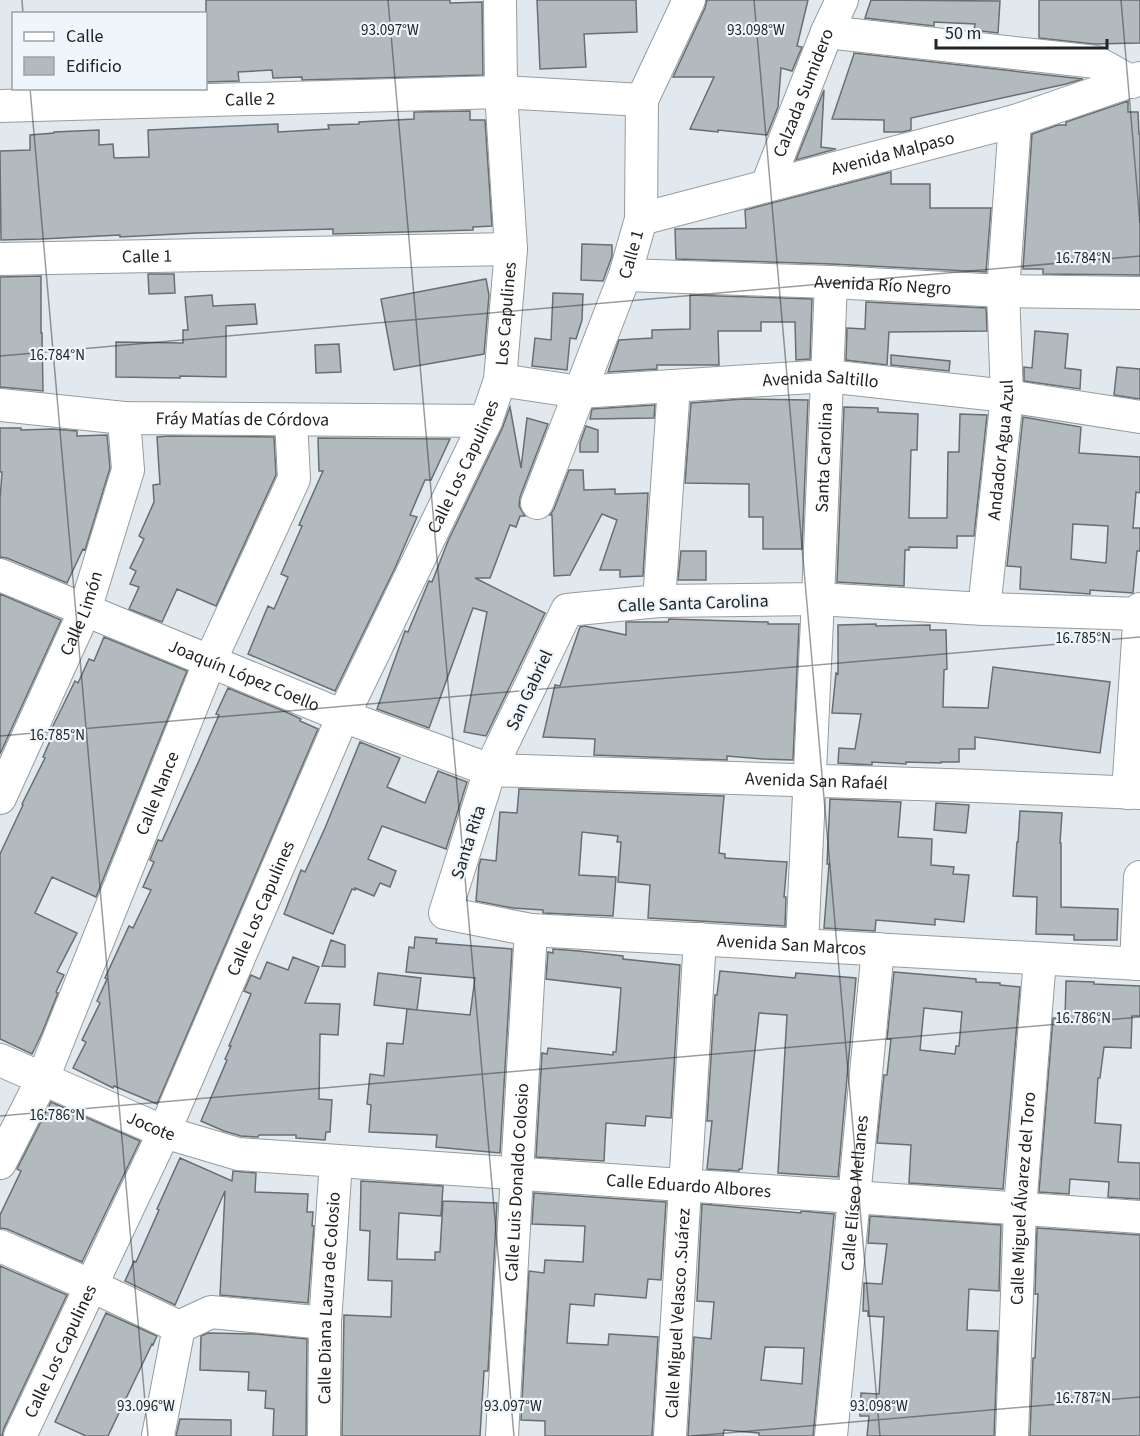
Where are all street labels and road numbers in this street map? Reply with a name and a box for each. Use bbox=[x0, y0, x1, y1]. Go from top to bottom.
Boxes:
street label: Calzada Sumidero bbox=[767, 25, 840, 161]
street label: Calle 2 bbox=[225, 86, 275, 113]
street label: Avenida Malpaso bbox=[828, 125, 957, 182]
street label: Calle 1 bbox=[613, 227, 650, 282]
street label: Calle 1 bbox=[122, 244, 172, 270]
street label: Los Capulines bbox=[489, 261, 523, 367]
street label: Avenida Río Negro bbox=[814, 269, 952, 301]
street label: Avenida Saltillo bbox=[762, 364, 880, 395]
street label: Andador Agua Azul bbox=[982, 379, 1020, 522]
street label: Calle Los Capulines bbox=[421, 397, 505, 538]
street label: Santa Carolina bbox=[810, 402, 839, 513]
street label: Fráy Matías de Córdova bbox=[155, 406, 329, 433]
street label: Calle Limón bbox=[54, 568, 109, 660]
street label: Calle Santa Carolina bbox=[617, 588, 769, 619]
street label: Joaquín López Coello bbox=[165, 634, 323, 718]
street label: San Gabriel bbox=[500, 646, 559, 735]
street label: Calle Nance bbox=[129, 748, 186, 839]
street label: Avenida San Rafaél bbox=[745, 766, 888, 796]
street label: Santa Rita bbox=[445, 802, 492, 882]
street label: Calle Los Capulines bbox=[221, 837, 301, 980]
street label: Avenida San Marcos bbox=[716, 928, 867, 962]
street label: Calle Luis Donaldo Colosio bbox=[499, 1082, 535, 1282]
street label: Calle Miguel Álvarez del Toro bbox=[1005, 1091, 1042, 1305]
street label: Jocote bbox=[123, 1105, 178, 1148]
street label: Calle Elíseo Mellanes bbox=[835, 1114, 875, 1272]
street label: Calle Eduardo Albores bbox=[605, 1168, 772, 1204]
street label: Calle Diana Laura de Colosio bbox=[312, 1191, 347, 1405]
street label: Calle Miguel Velasco .Suárez bbox=[659, 1207, 697, 1419]
street label: Calle Los Capulines bbox=[18, 1280, 103, 1422]

